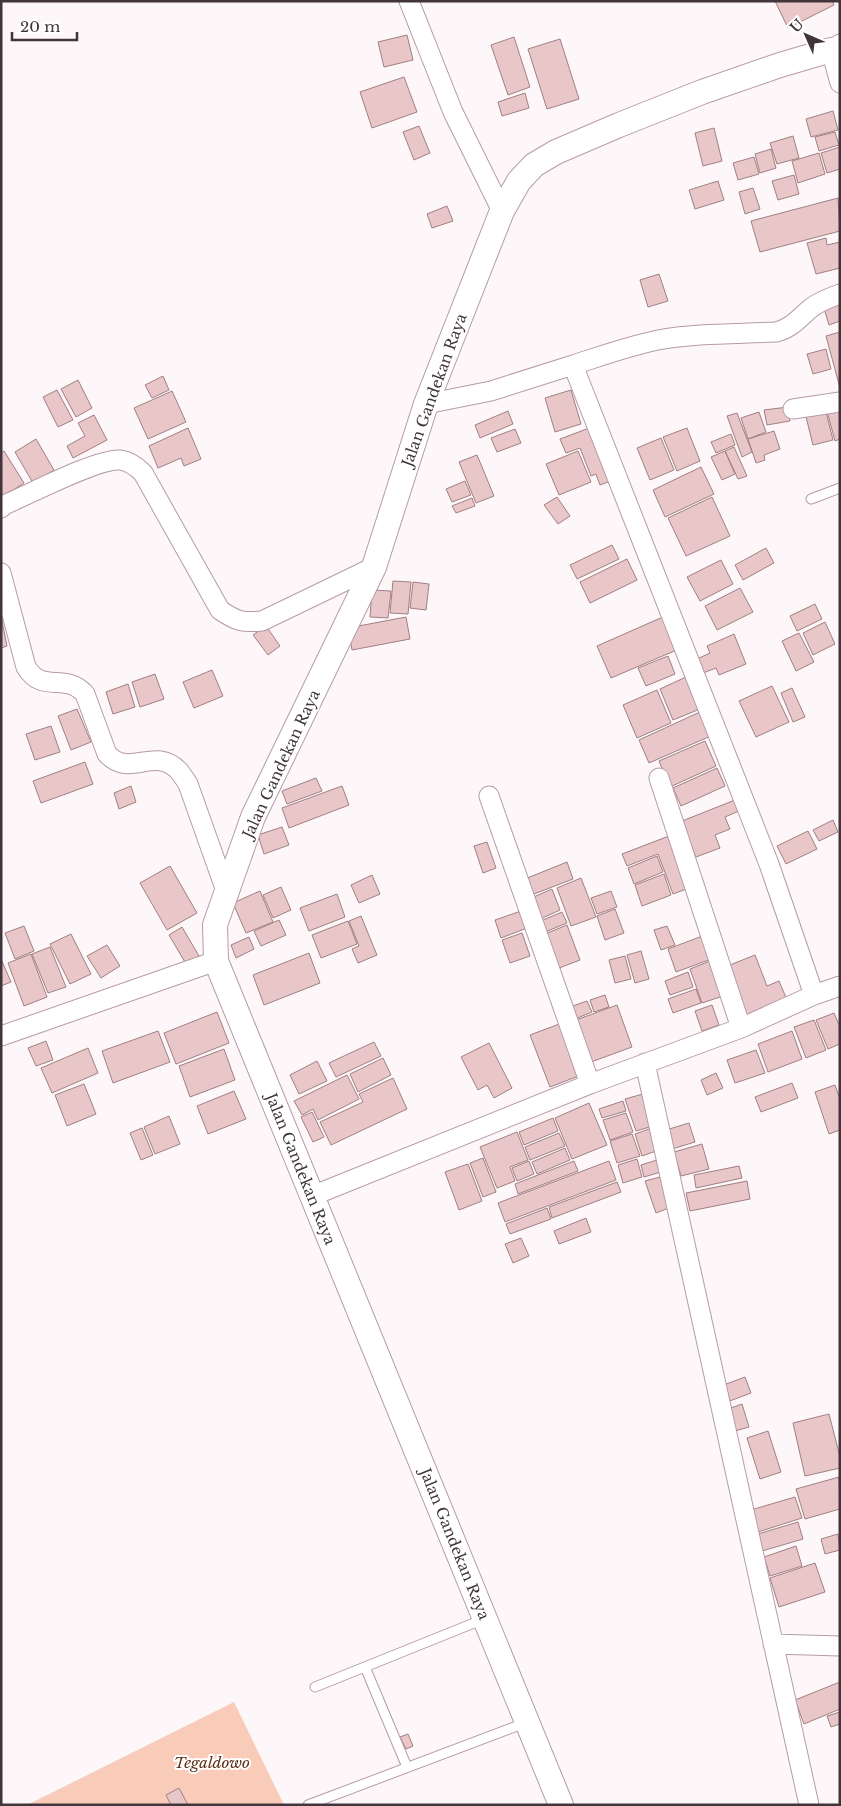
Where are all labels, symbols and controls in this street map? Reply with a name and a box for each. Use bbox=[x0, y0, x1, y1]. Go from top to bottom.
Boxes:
scale bar bbox=[12, 10, 78, 42]
north arrow bbox=[781, 10, 831, 60]
text: U bbox=[786, 15, 808, 37]
text: 20 m bbox=[20, 17, 60, 36]
street label: Jalan Gandekan Raya bbox=[397, 310, 471, 471]
street label: Jalan Gandekan Raya bbox=[237, 686, 324, 843]
street label: Jalan Gandekan Raya bbox=[261, 1089, 340, 1248]
street label: Jalan Gandekan Raya bbox=[415, 1464, 494, 1623]
park label: Tegaldowo bbox=[174, 1753, 250, 1772]

